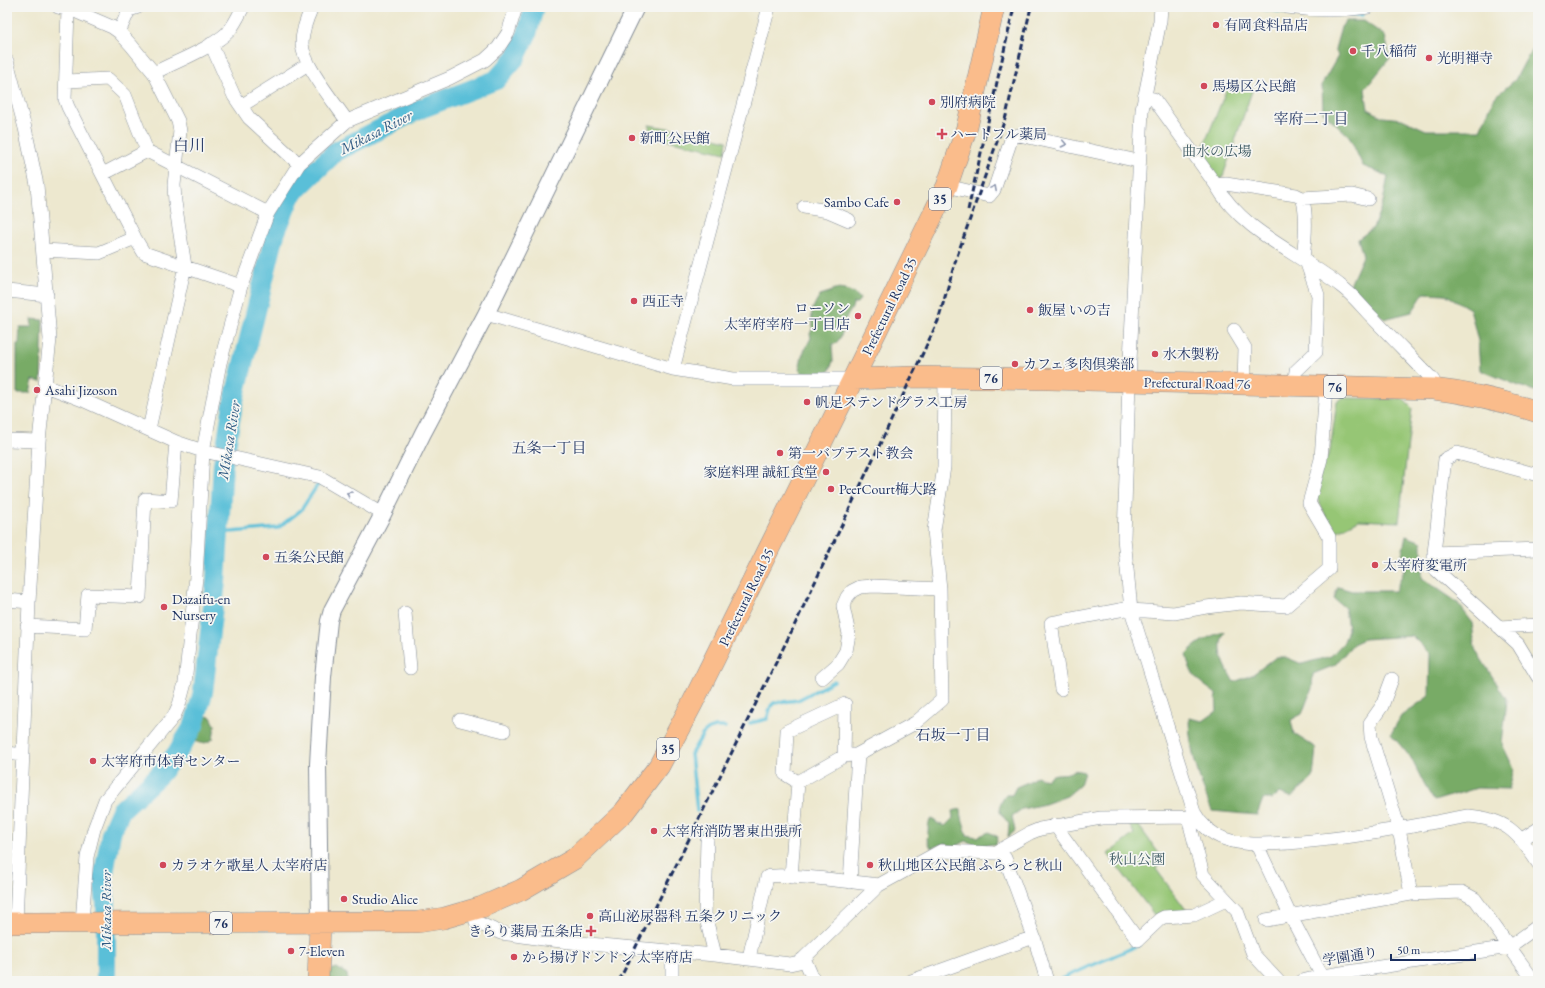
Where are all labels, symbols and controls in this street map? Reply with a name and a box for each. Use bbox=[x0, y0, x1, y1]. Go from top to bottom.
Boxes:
place label: 有岡食料品店 bbox=[1224, 16, 1308, 34]
marker: 有岡食料品店 bbox=[1211, 20, 1221, 30]
place label: 千八稲荷 bbox=[1361, 42, 1417, 60]
marker: 千八稲荷 bbox=[1348, 46, 1358, 56]
place label: 光明禅寺 bbox=[1437, 49, 1493, 67]
marker: 光明禅寺 bbox=[1424, 53, 1434, 63]
place label: 馬場区公民館 bbox=[1212, 77, 1296, 95]
marker: 馬場区公民館 bbox=[1199, 81, 1209, 91]
place label: 別府病院 bbox=[940, 93, 996, 111]
marker: 別府病院 bbox=[927, 97, 937, 107]
water label: Mikasa River bbox=[335, 105, 417, 158]
district label: 宰府二丁目 bbox=[1273, 109, 1349, 128]
place label: ハートフル薬局 bbox=[950, 125, 1047, 143]
place label: 新町公民館 bbox=[640, 129, 710, 147]
marker: ハートフル薬局 bbox=[937, 129, 947, 139]
marker: 新町公民館 bbox=[627, 133, 637, 143]
district label: 白川 bbox=[173, 135, 205, 156]
one-way arrow bbox=[1061, 140, 1068, 148]
park label: 曲水の広場 bbox=[1182, 142, 1252, 160]
one-way arrow bbox=[989, 185, 997, 192]
road number: 35 bbox=[929, 188, 951, 210]
place label: Sambo Cafe bbox=[824, 193, 890, 211]
marker: Sambo Cafe bbox=[892, 197, 902, 207]
street label: Prefectural Road 35 bbox=[858, 254, 920, 358]
place label: 西正寺 bbox=[642, 292, 684, 310]
marker: 西正寺 bbox=[629, 296, 639, 306]
place label: ローソン 太宰府宰府一丁目店 bbox=[724, 299, 850, 333]
place label: 飯屋 いの吉 bbox=[1038, 301, 1111, 319]
marker: 飯屋 いの吉 bbox=[1025, 305, 1035, 315]
marker: ローソン 太宰府宰府一丁目店 bbox=[853, 311, 863, 321]
place label: 水木製粉 bbox=[1163, 345, 1219, 363]
marker: 水木製粉 bbox=[1150, 349, 1160, 359]
place label: カフェ多肉倶楽部 bbox=[1023, 355, 1134, 373]
marker: カフェ多肉倶楽部 bbox=[1010, 359, 1020, 369]
road number: 76 bbox=[980, 367, 1002, 389]
street label: Prefectural Road 76 bbox=[1143, 373, 1251, 393]
road number: 76 bbox=[1324, 376, 1346, 398]
place label: Asahi Jizoson bbox=[44, 381, 118, 399]
marker: Asahi Jizoson bbox=[32, 385, 42, 395]
place label: 帆足ステンドグラス工房 bbox=[815, 393, 967, 411]
marker: 帆足ステンドグラス工房 bbox=[802, 397, 812, 407]
water label: Mikasa River bbox=[213, 398, 244, 482]
district label: 五条一丁目 bbox=[511, 438, 587, 457]
place label: 第一バプテスト教会 bbox=[788, 444, 913, 462]
marker: 第一バプテスト教会 bbox=[775, 448, 785, 458]
place label: 家庭料理 誠紅食堂 bbox=[703, 463, 818, 481]
marker: 家庭料理 誠紅食堂 bbox=[821, 467, 831, 477]
place label: PeerCourt梅大路 bbox=[839, 480, 937, 498]
marker: PeerCourt梅大路 bbox=[826, 484, 836, 494]
one-way arrow bbox=[346, 492, 353, 499]
street label: Prefectural Road 35 bbox=[715, 545, 777, 649]
place label: 五条公民館 bbox=[274, 548, 344, 566]
marker: 五条公民館 bbox=[261, 552, 271, 562]
place label: 太宰府変電所 bbox=[1383, 556, 1467, 574]
marker: 太宰府変電所 bbox=[1370, 560, 1380, 570]
place label: Dazaifu-en Nursery bbox=[172, 590, 231, 624]
marker: Dazaifu-en Nursery bbox=[159, 602, 169, 612]
district label: 石坂一丁目 bbox=[915, 725, 991, 744]
road number: 35 bbox=[657, 738, 679, 760]
place label: 太宰府市体育センター bbox=[101, 752, 240, 770]
marker: 太宰府市体育センター bbox=[88, 756, 98, 766]
place label: 太宰府消防署東出張所 bbox=[662, 822, 802, 840]
marker: 太宰府消防署東出張所 bbox=[649, 826, 659, 836]
park label: 秋山公園 bbox=[1109, 850, 1165, 868]
place label: カラオケ歌星人 太宰府店 bbox=[171, 856, 328, 874]
place label: 秋山地区公民館 ふらっと秋山 bbox=[878, 856, 1063, 874]
marker: カラオケ歌星人 太宰府店 bbox=[158, 860, 168, 870]
marker: 秋山地区公民館 ふらっと秋山 bbox=[865, 860, 875, 870]
water label: Mikasa River bbox=[96, 869, 115, 951]
place label: Studio Alice bbox=[352, 890, 418, 908]
marker: Studio Alice bbox=[339, 894, 349, 904]
place label: 高山泌尿器科 五条クリニック bbox=[598, 907, 782, 925]
marker: 高山泌尿器科 五条クリニック bbox=[585, 911, 595, 921]
road number: 76 bbox=[210, 912, 232, 934]
place label: きらり薬局 五条店 bbox=[468, 922, 583, 940]
marker: きらり薬局 五条店 bbox=[586, 926, 596, 936]
scale bar bbox=[1391, 936, 1475, 962]
place label: 7-Eleven bbox=[299, 942, 346, 960]
text: 50 m bbox=[1397, 942, 1421, 958]
street label: 学園通り bbox=[1321, 943, 1379, 969]
marker: 7-Eleven bbox=[286, 946, 296, 956]
place label: から揚げドンドン 太宰府店 bbox=[522, 948, 693, 966]
marker: から揚げドンドン 太宰府店 bbox=[509, 952, 519, 962]

